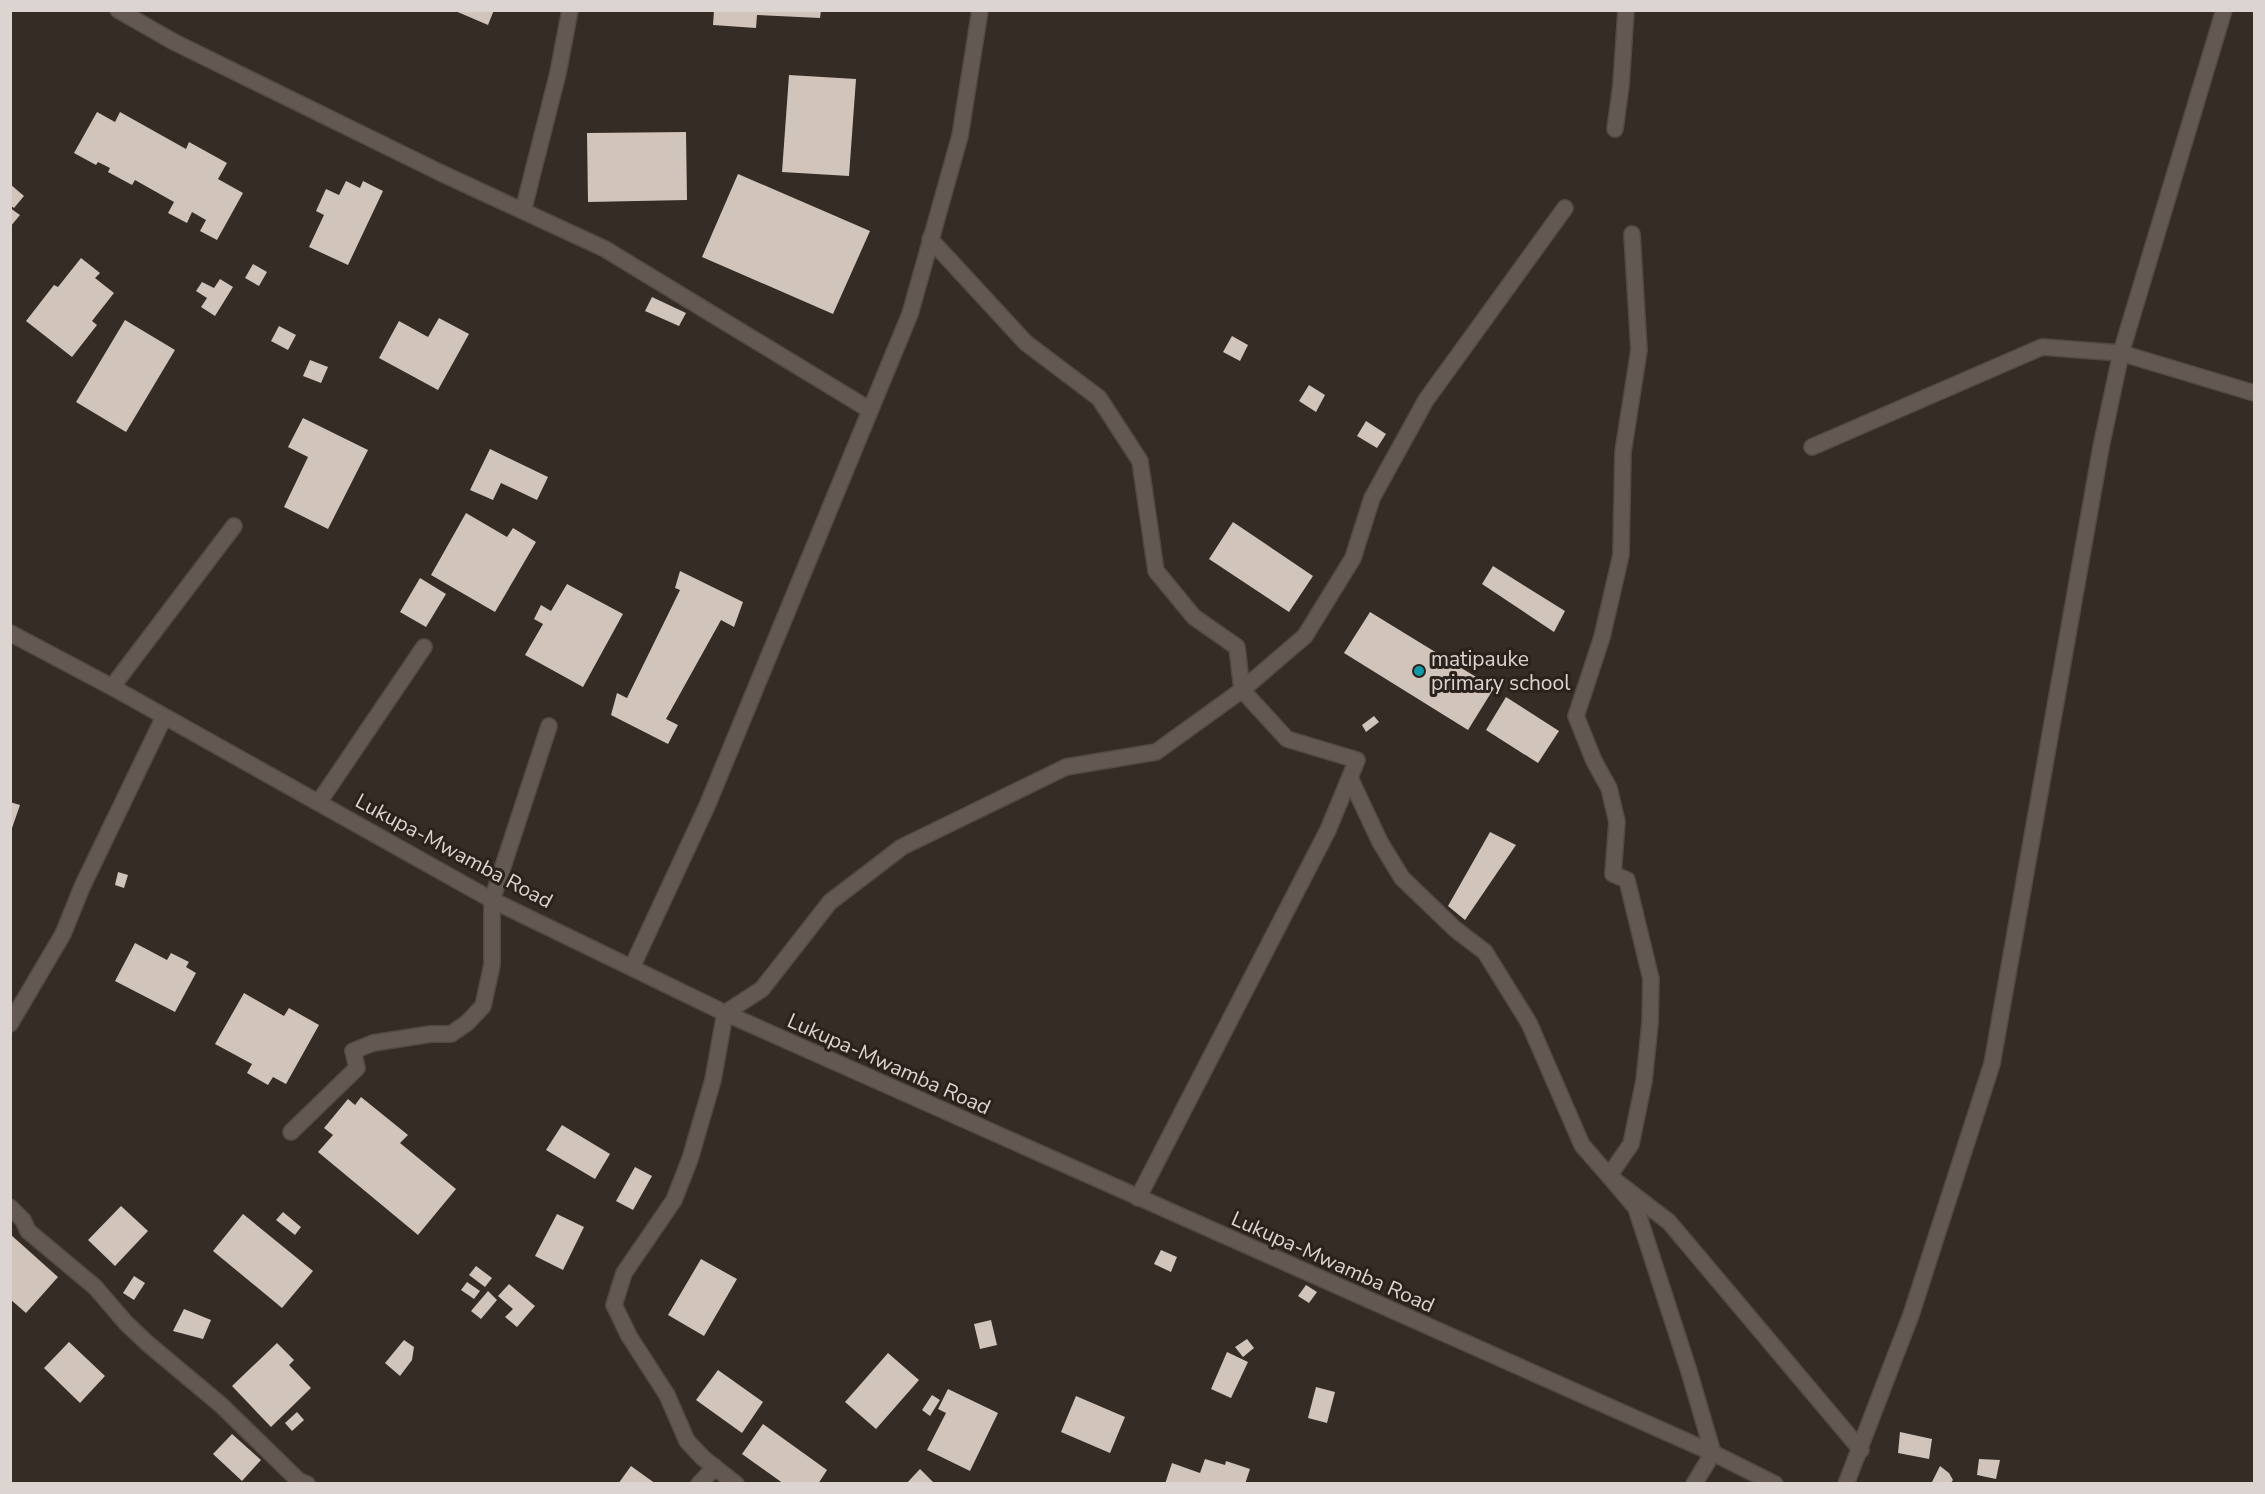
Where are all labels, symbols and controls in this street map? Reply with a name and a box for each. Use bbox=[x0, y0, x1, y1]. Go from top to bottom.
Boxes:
place label: matipauke primary school bbox=[1431, 645, 1571, 697]
marker: matipauke primary school bbox=[1412, 664, 1426, 678]
street label: Lukupa-Mwamba Road bbox=[350, 787, 558, 915]
street label: Lukupa-Mwamba Road bbox=[783, 1007, 995, 1121]
street label: Lukupa-Mwamba Road bbox=[1227, 1205, 1439, 1319]

